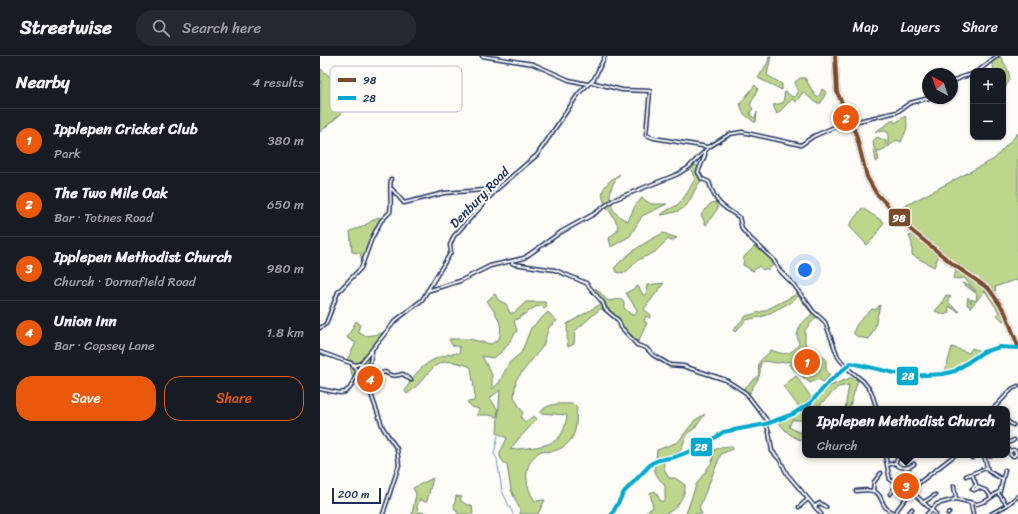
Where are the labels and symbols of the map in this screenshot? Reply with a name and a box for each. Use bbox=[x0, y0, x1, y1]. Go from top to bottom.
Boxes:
legend bbox=[330, 66, 462, 112]
north arrow bbox=[922, 68, 958, 104]
text: 98 bbox=[363, 71, 377, 90]
text: 28 bbox=[363, 89, 376, 108]
pin: 2 bbox=[833, 103, 859, 133]
street label: Denbury Road bbox=[444, 160, 516, 234]
line badge: 98 bbox=[888, 208, 911, 227]
text: 98 bbox=[892, 209, 906, 228]
your location bbox=[795, 260, 815, 280]
pin: 1 bbox=[794, 347, 820, 377]
pin: 4 bbox=[357, 364, 383, 394]
line badge: 28 bbox=[896, 366, 919, 386]
text: 28 bbox=[901, 367, 915, 386]
line badge: 28 bbox=[690, 437, 713, 457]
text: 28 bbox=[694, 438, 708, 457]
pin: 3 bbox=[893, 471, 919, 501]
scale bar bbox=[332, 486, 381, 505]

